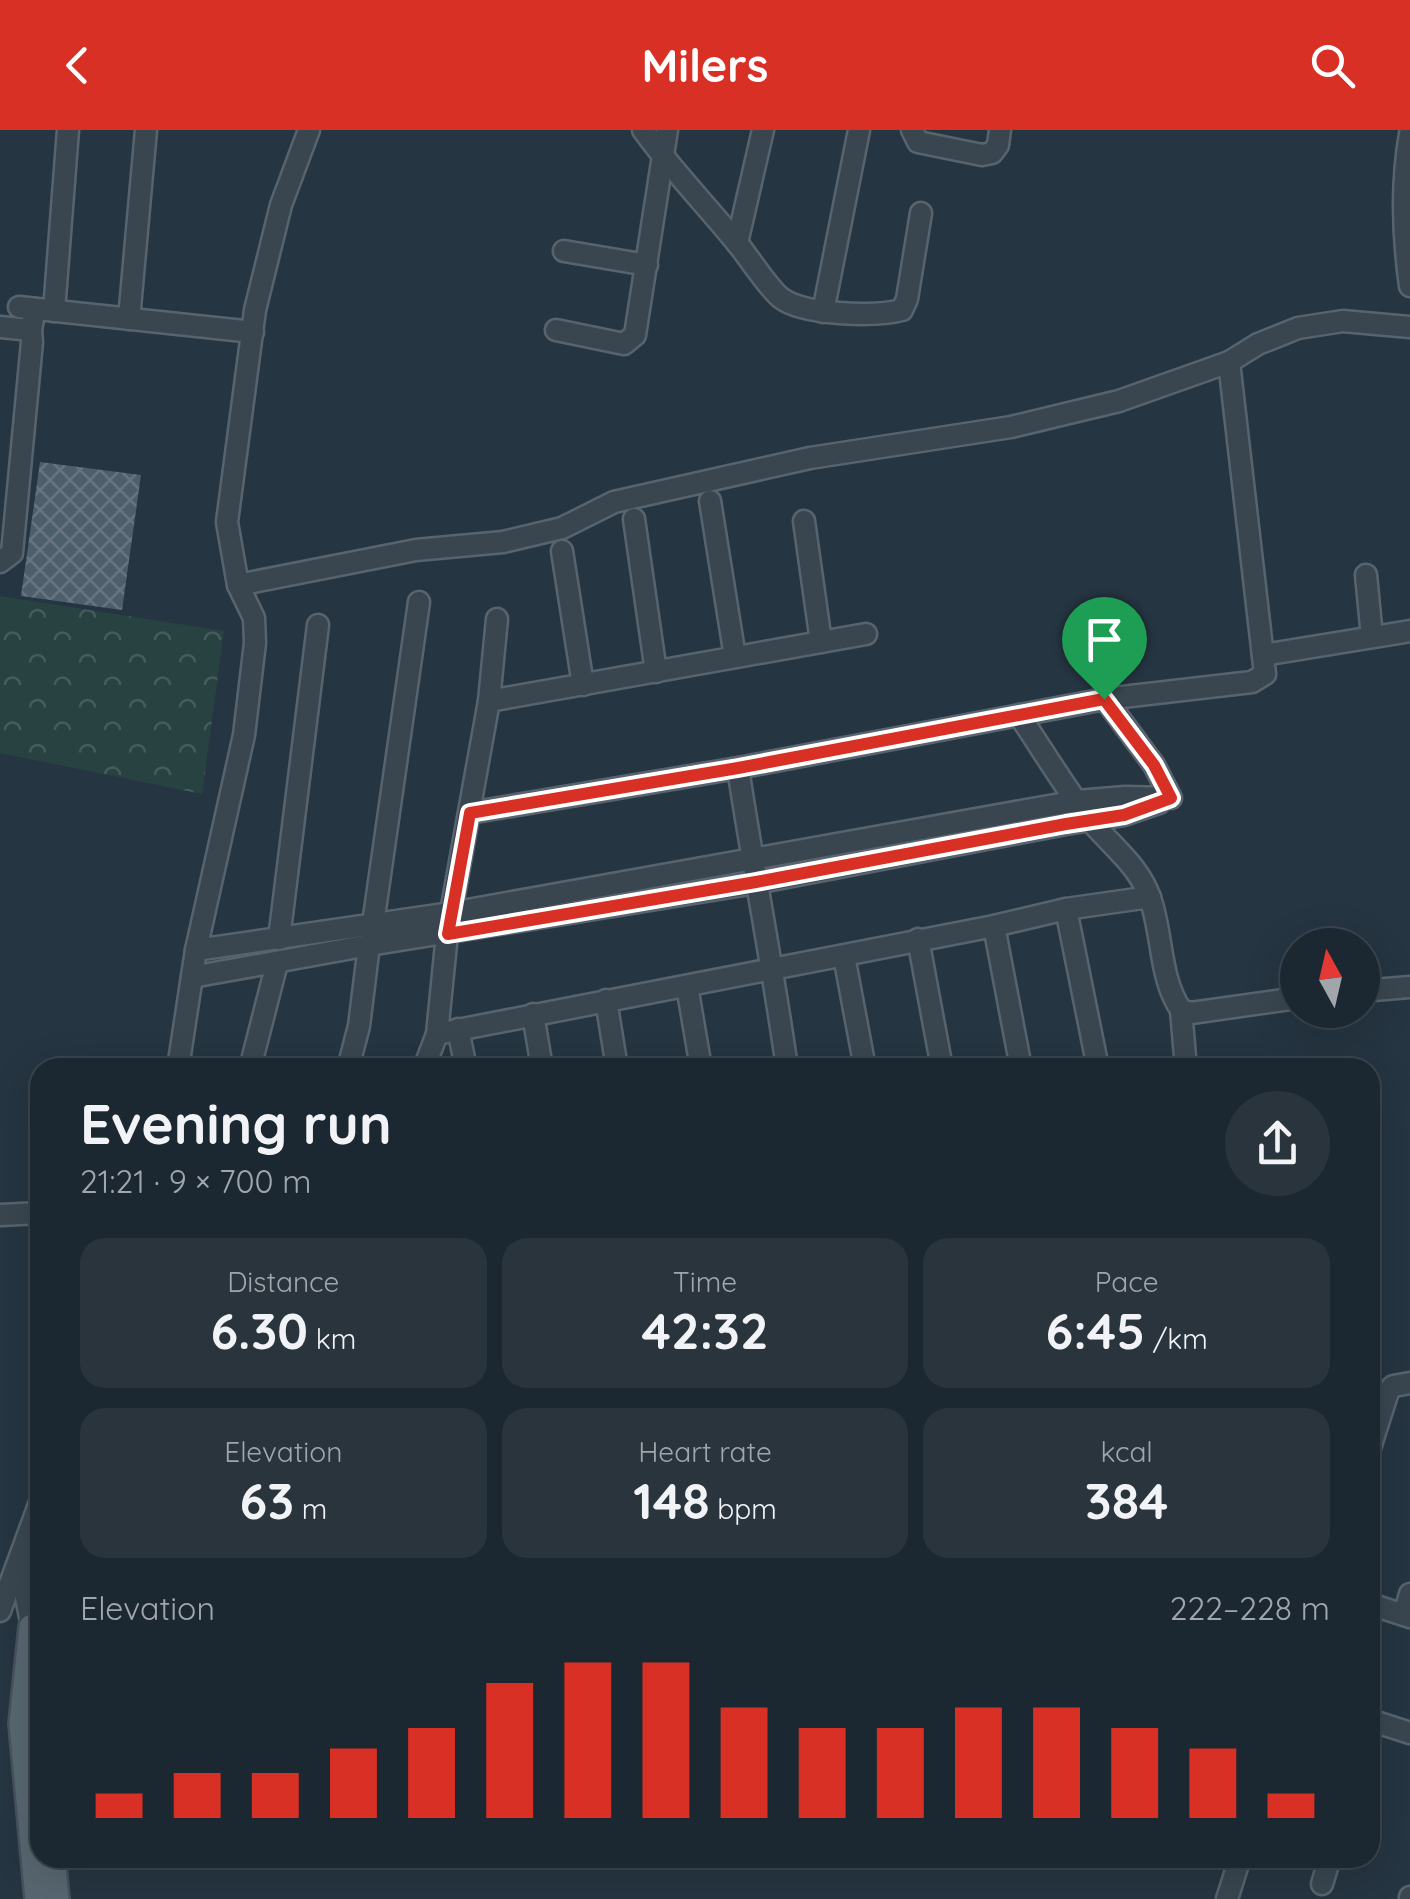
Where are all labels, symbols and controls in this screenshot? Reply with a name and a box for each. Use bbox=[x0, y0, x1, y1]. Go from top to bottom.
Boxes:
text: Milers bbox=[642, 37, 768, 93]
icon: back bbox=[50, 38, 105, 93]
icon: search bbox=[1305, 38, 1360, 93]
pin bbox=[1062, 597, 1147, 700]
icon: arrive bbox=[1077, 612, 1132, 667]
north arrow bbox=[1280, 928, 1380, 1028]
map controls bbox=[1280, 928, 1380, 1028]
text: Evening run bbox=[80, 1089, 392, 1158]
button: share bbox=[1225, 1091, 1330, 1196]
text: 21:21 · 9 × 700 m bbox=[80, 1161, 311, 1201]
text: Distance bbox=[227, 1264, 339, 1299]
text: Time bbox=[673, 1264, 737, 1299]
text: Pace bbox=[1095, 1264, 1159, 1299]
text: 6.30 bbox=[210, 1299, 308, 1362]
text: 42:32 bbox=[642, 1299, 768, 1362]
text: 6:45 bbox=[1046, 1299, 1145, 1362]
text: km bbox=[308, 1321, 356, 1356]
text: /km bbox=[1145, 1321, 1208, 1356]
text: Elevation bbox=[224, 1434, 342, 1469]
text: Heart rate bbox=[638, 1434, 772, 1469]
text: kcal bbox=[1101, 1434, 1153, 1469]
text: 63 bbox=[239, 1469, 294, 1532]
text: 148 bbox=[633, 1469, 710, 1532]
text: 384 bbox=[1085, 1469, 1168, 1532]
text: m bbox=[294, 1491, 327, 1526]
text: bpm bbox=[710, 1491, 777, 1526]
text: Elevation bbox=[80, 1588, 215, 1628]
text: 222–228 m bbox=[1170, 1588, 1330, 1628]

